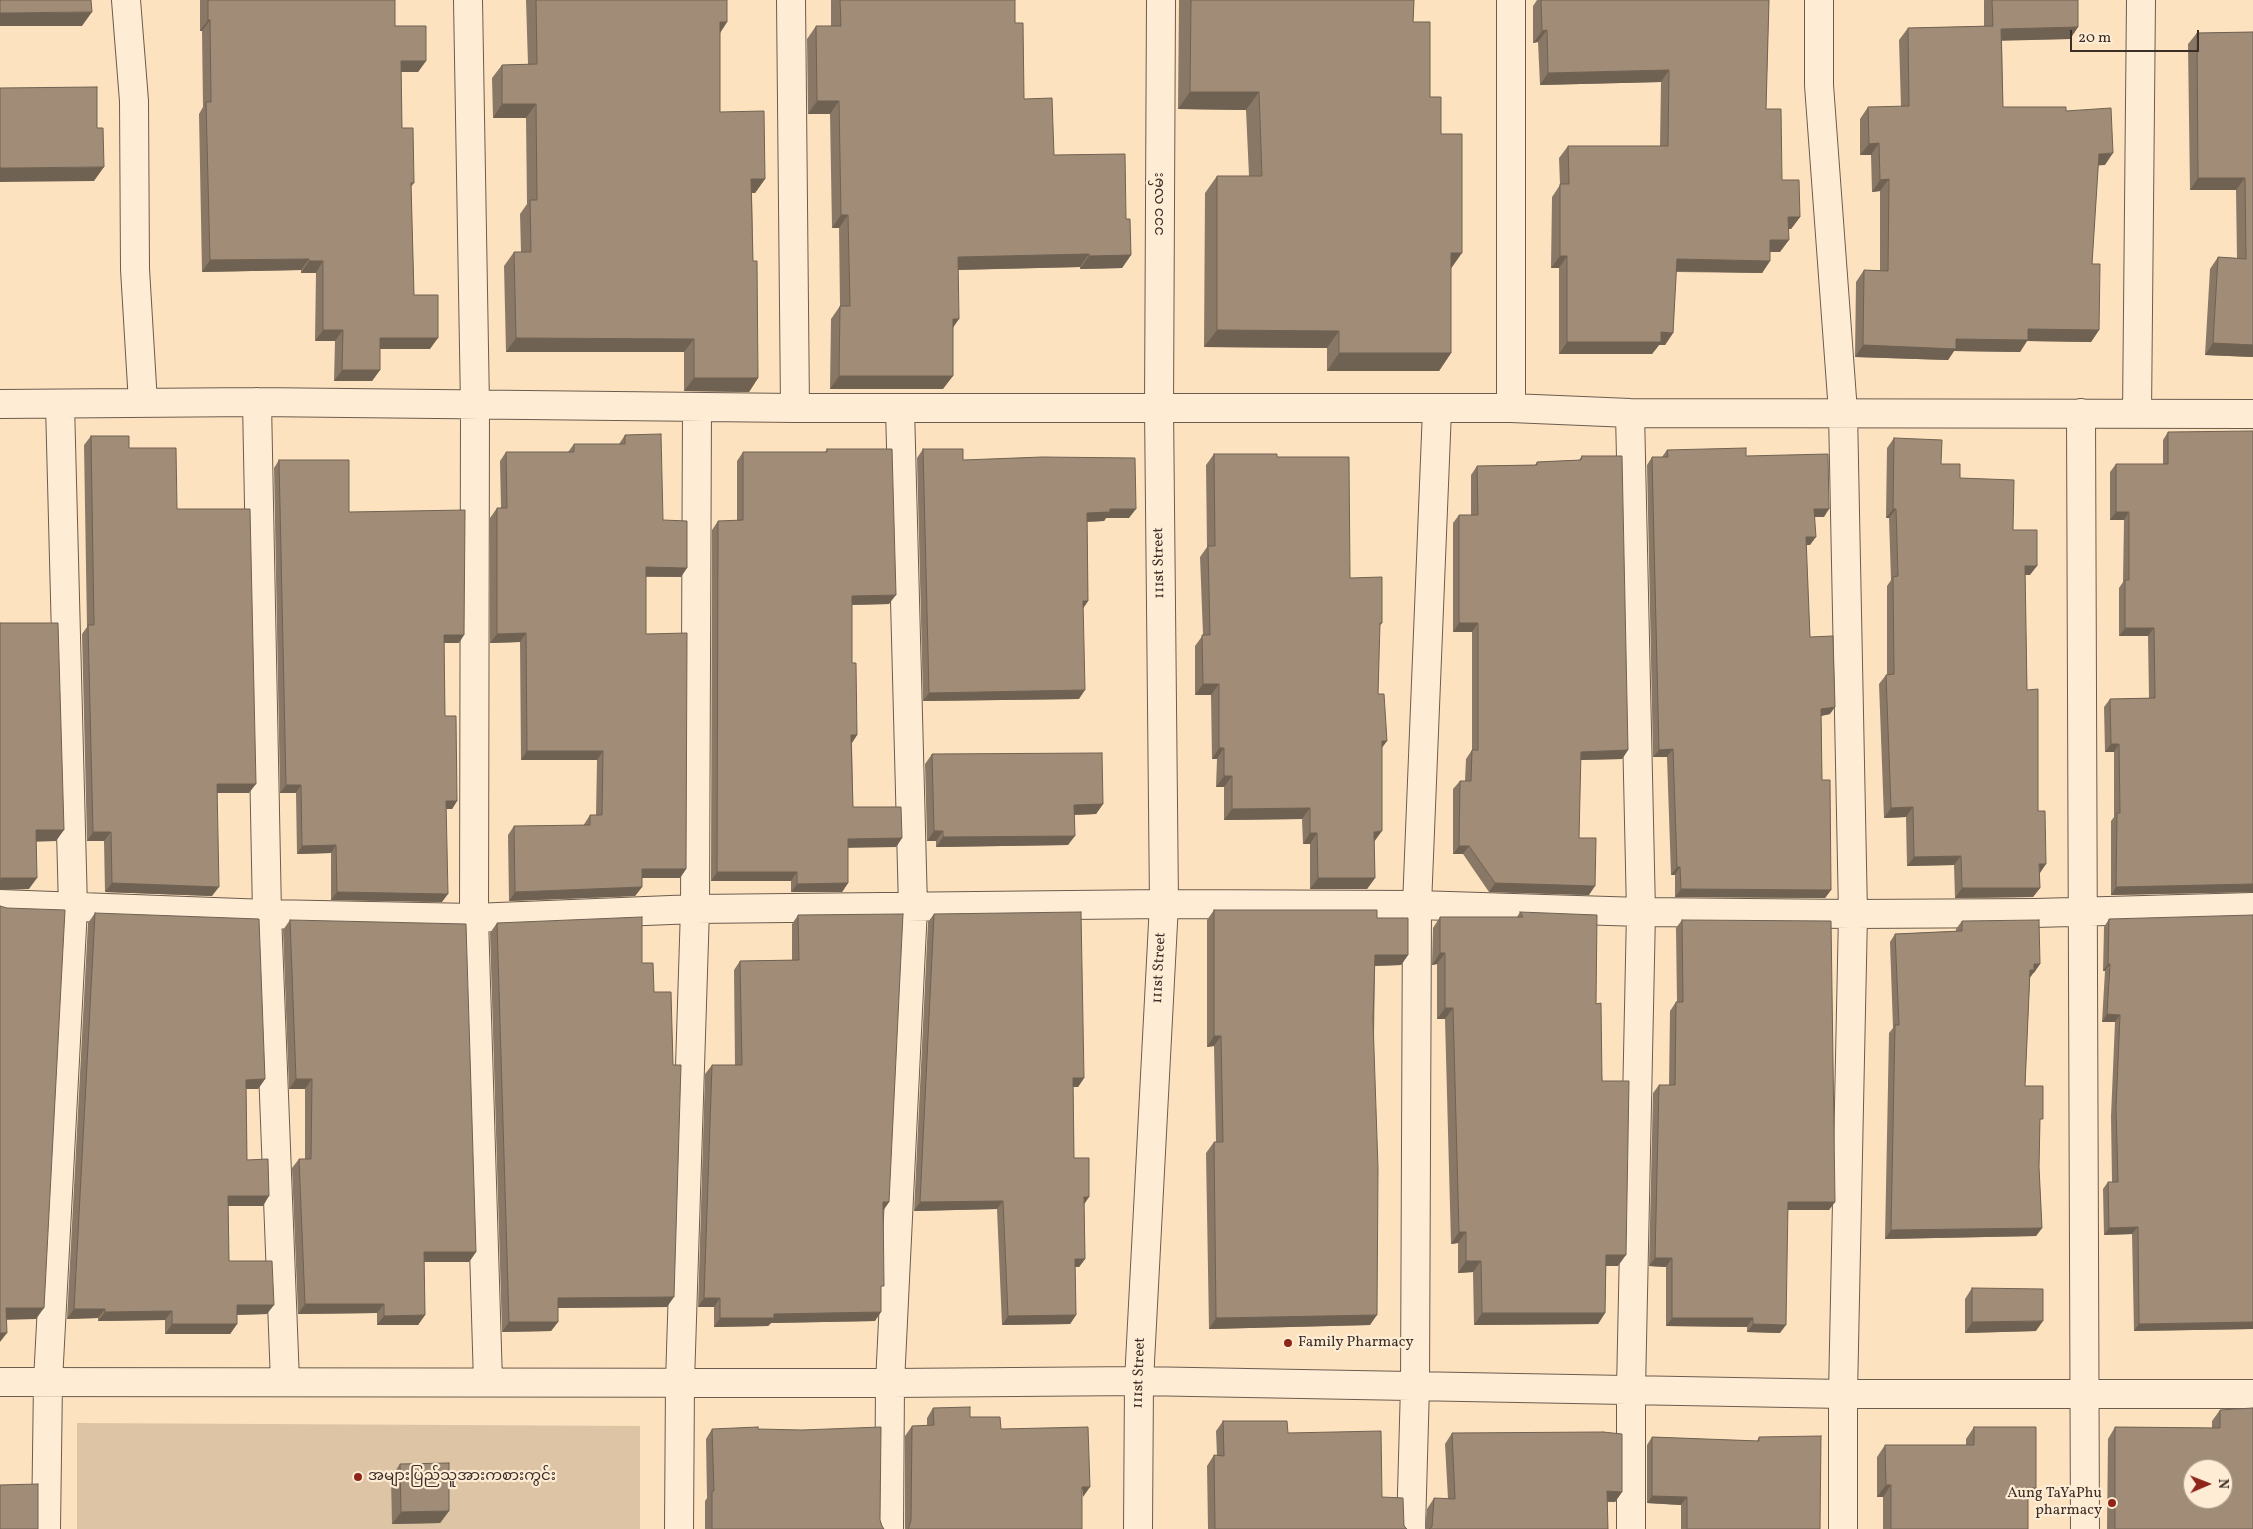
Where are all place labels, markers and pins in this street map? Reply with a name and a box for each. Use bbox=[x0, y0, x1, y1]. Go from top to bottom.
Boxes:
place label: Family Pharmacy bbox=[1298, 1334, 1413, 1352]
marker: Family Pharmacy bbox=[1282, 1337, 1294, 1349]
place label: အများပြည်သူအားကစားကွင်း bbox=[368, 1468, 556, 1486]
marker: အများပြည်သူအားကစားကွင်း bbox=[352, 1471, 364, 1483]
place label: Aung TaYaPhu pharmacy bbox=[2007, 1485, 2102, 1520]
marker: Aung TaYaPhu pharmacy bbox=[2106, 1497, 2118, 1509]

